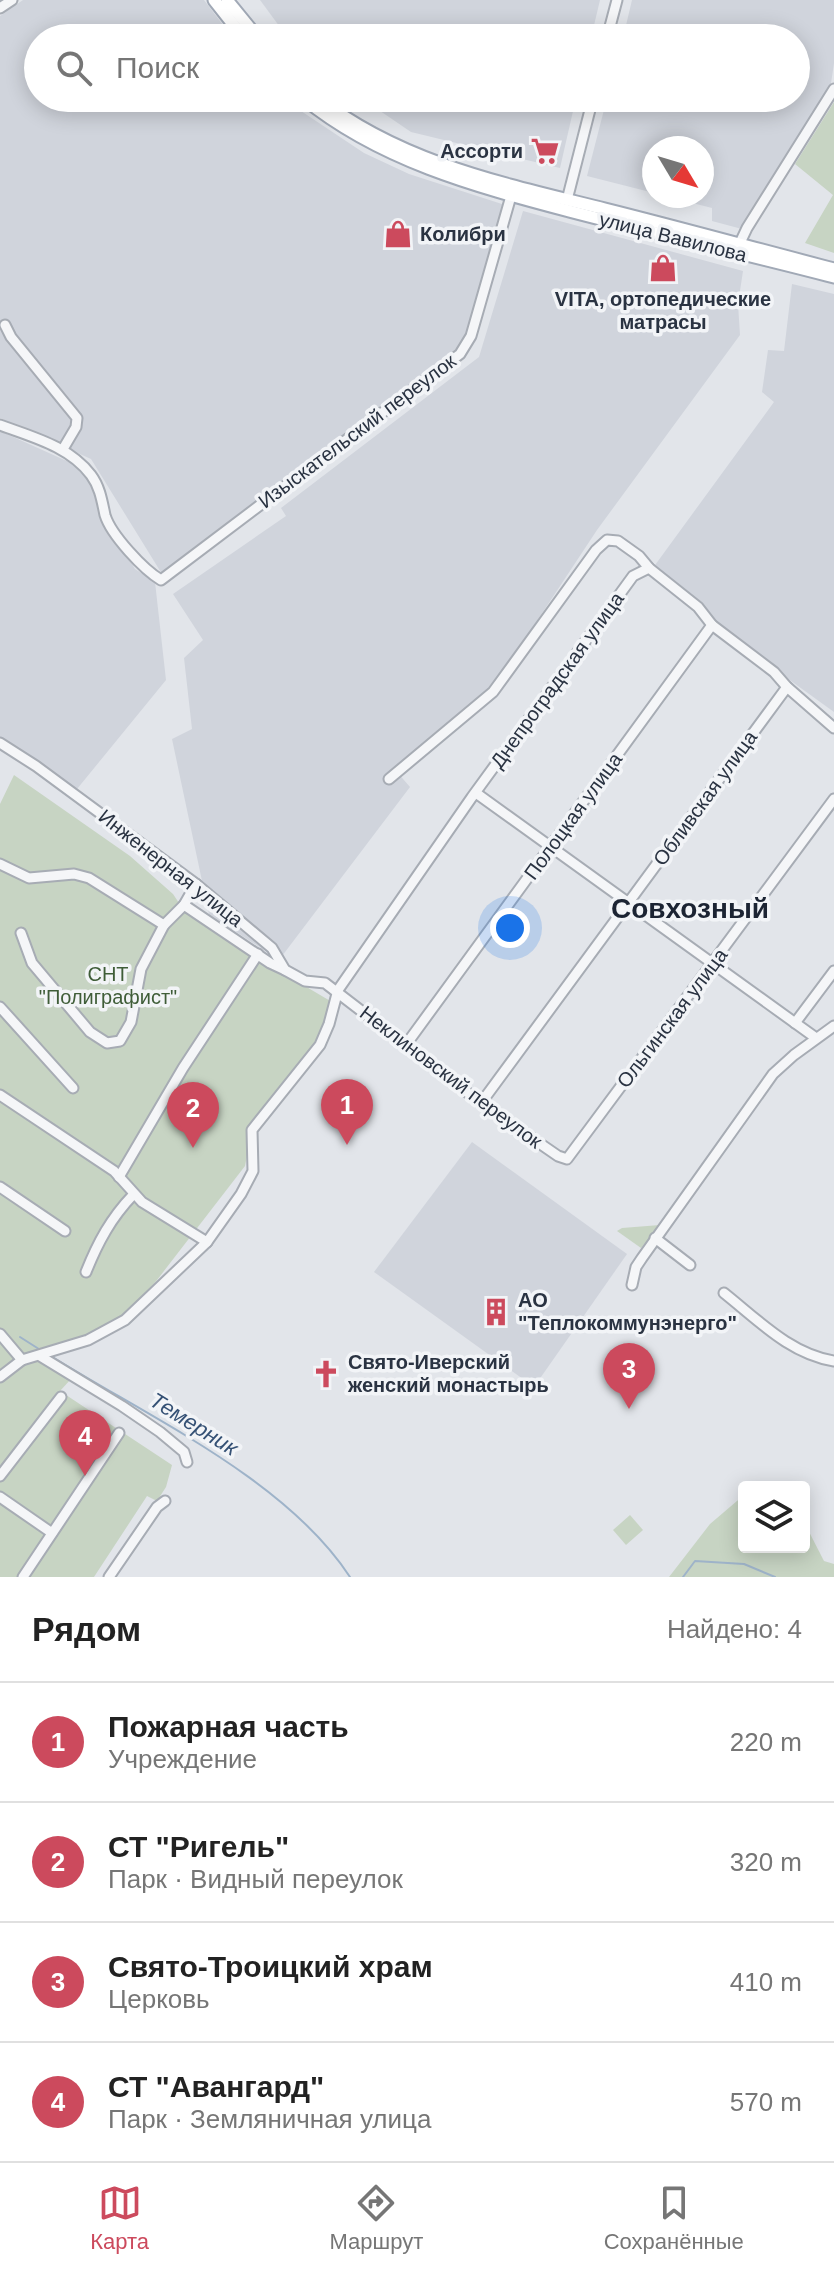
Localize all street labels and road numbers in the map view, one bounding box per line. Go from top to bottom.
street label: улица Вавилова [597,208,750,266]
street label: Изыскательский переулок [254,349,460,512]
street label: Днепроградская улица [486,587,629,772]
street label: Обливская улица [649,726,762,870]
street label: Полоцкая улица [520,748,627,884]
street label: Инженерная улица [95,805,248,932]
street label: Ольгинская улица [612,943,732,1092]
street label: Неклиновский переулок [356,1001,546,1153]

